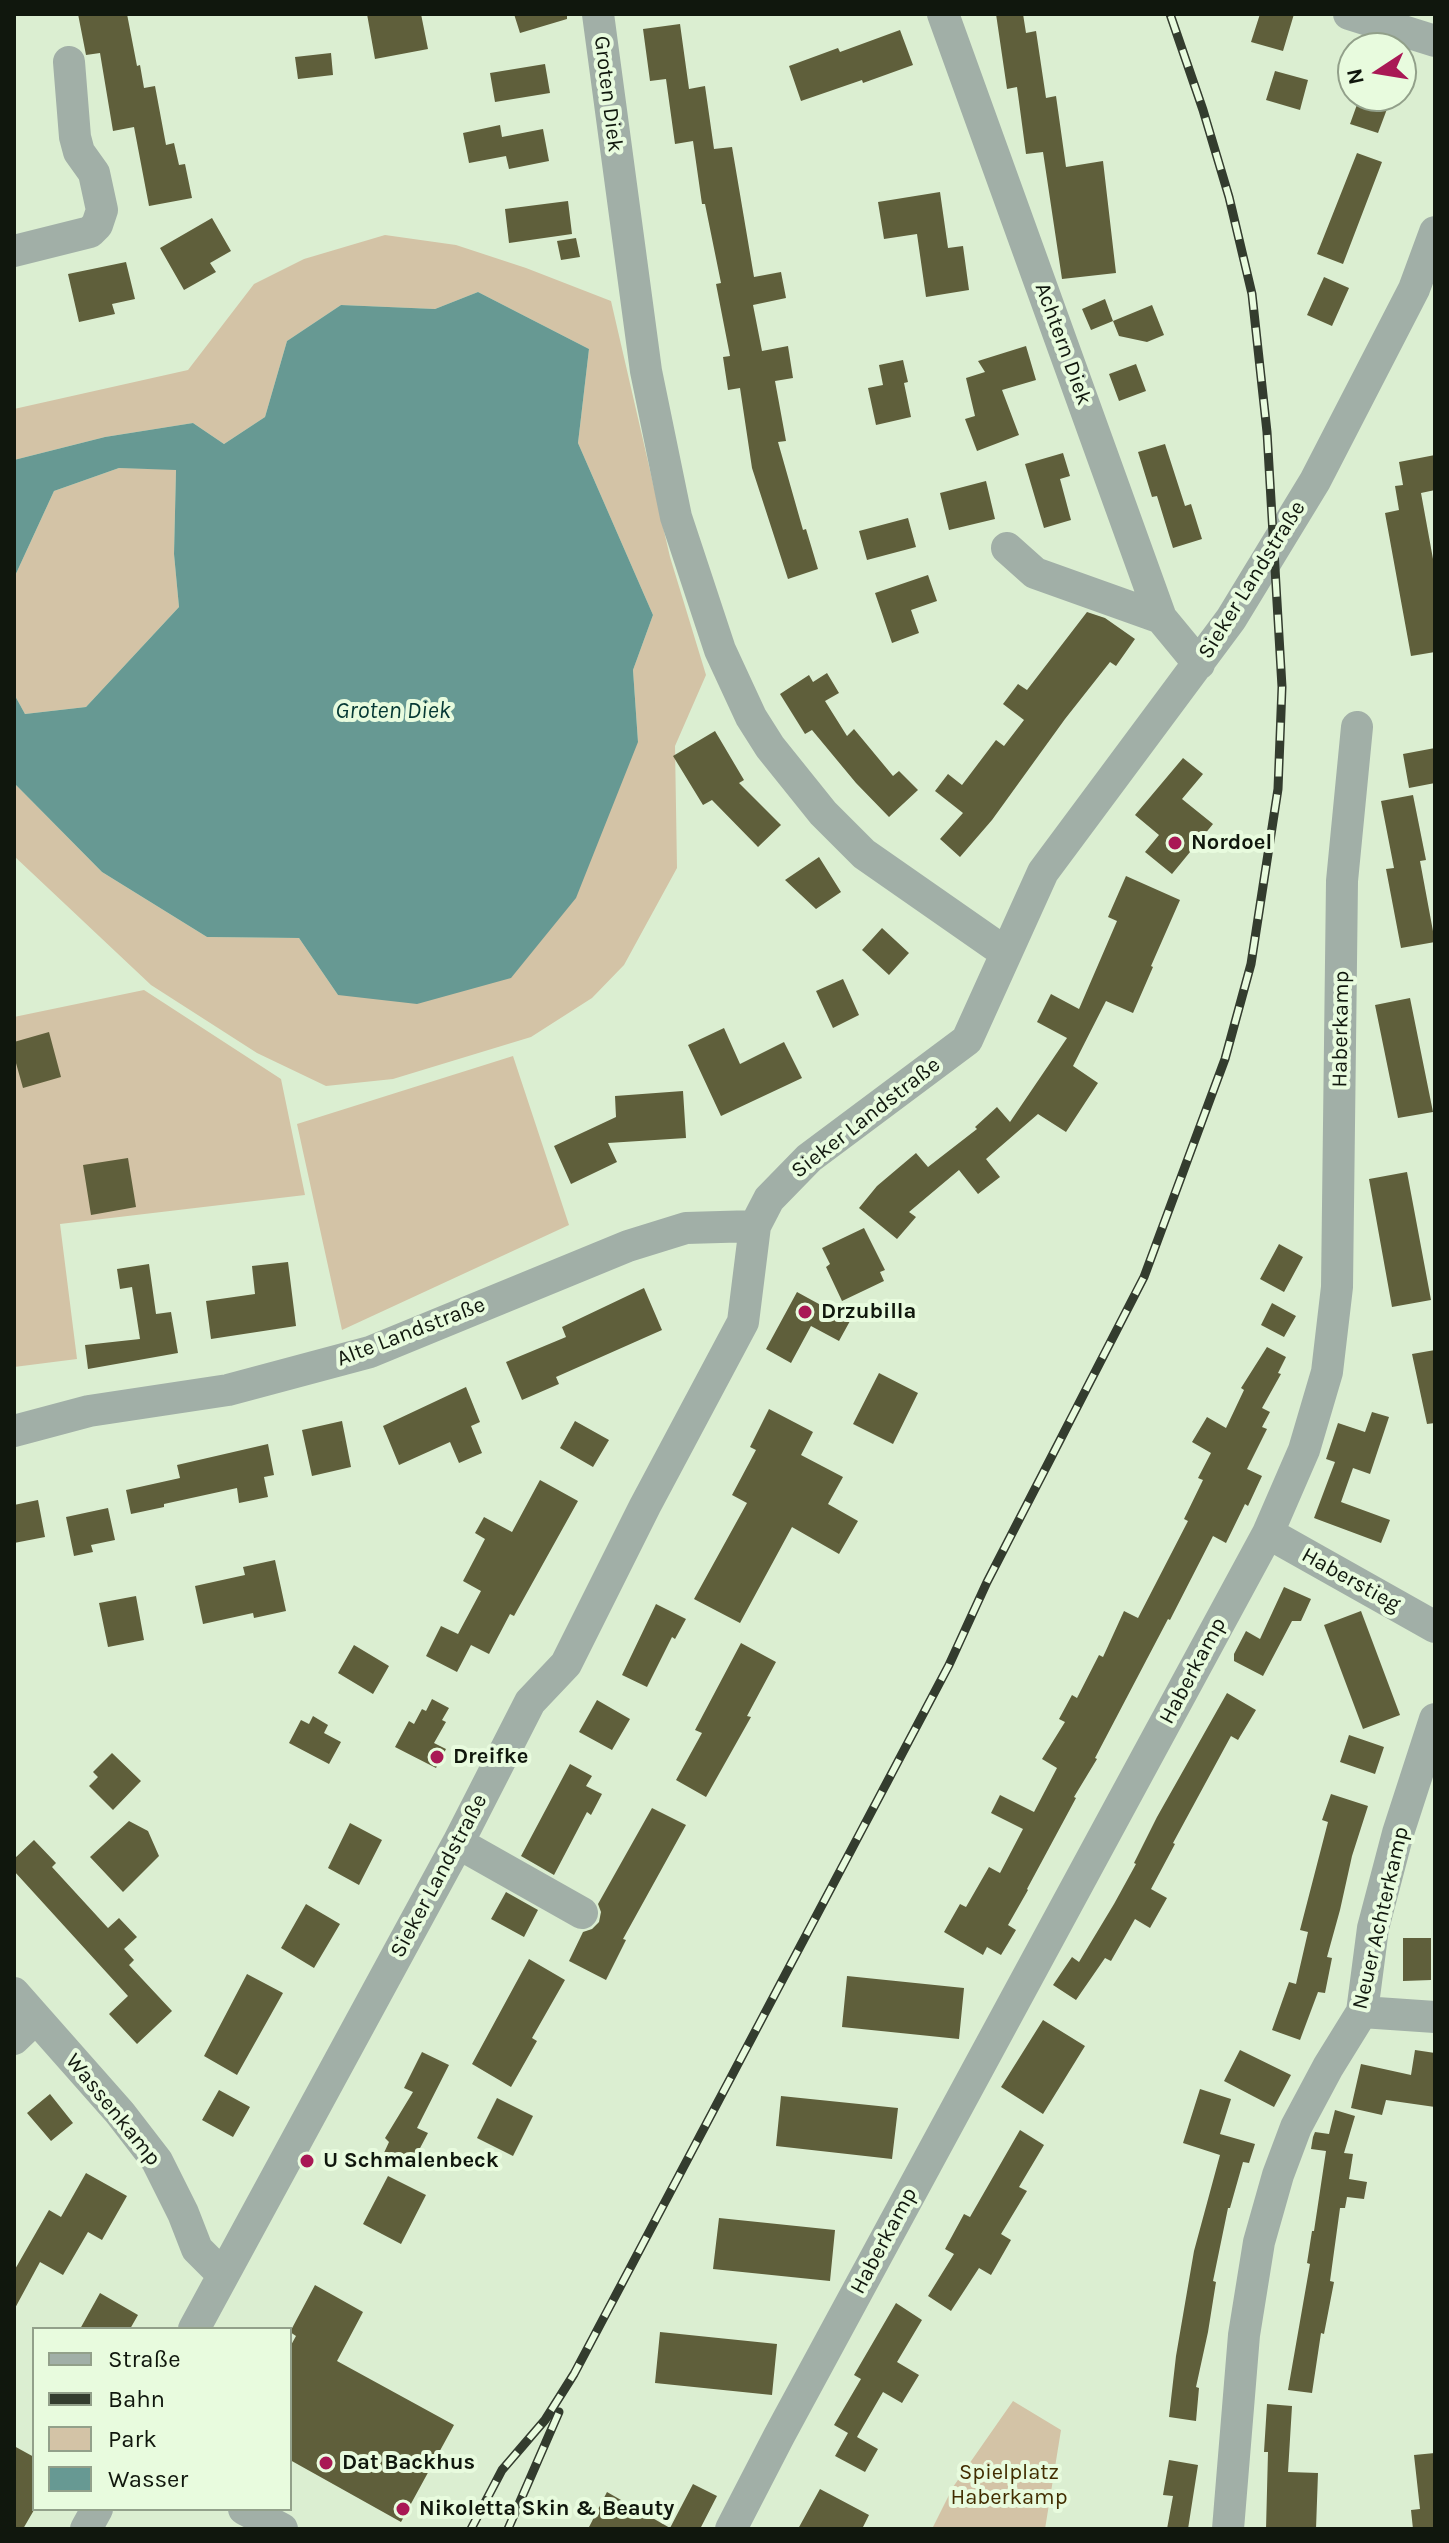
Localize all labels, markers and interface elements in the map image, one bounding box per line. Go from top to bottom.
north arrow [1337,32,1417,112]
street label: Groten Diek [588,34,628,154]
text: N [1341,66,1370,87]
street label: Achtern Diek [1029,279,1097,409]
street label: Sieker Landstraße [1193,496,1311,664]
water label: Groten Diek [335,697,451,725]
place label: Nordoel [1191,830,1272,856]
marker: Nordoel [1166,834,1184,852]
street label: Haberkamp [1327,970,1355,1088]
street label: Sieker Landstraße [786,1052,946,1184]
street label: Alte Landstraße [333,1292,489,1372]
place label: Drzubilla [821,1299,916,1325]
marker: Drzubilla [796,1303,814,1321]
street label: Haberstieg [1297,1542,1405,1618]
street label: Haberkamp [1154,1613,1232,1729]
place label: Dreifke [453,1744,528,1770]
marker: Dreifke [428,1748,446,1766]
street label: Sieker Landstraße [385,1790,493,1962]
street label: Neuer Achterkamp [1347,1824,1415,2012]
street label: Wassenkamp [60,2049,166,2171]
place label: U Schmalenbeck [323,2148,499,2174]
marker: U Schmalenbeck [298,2152,316,2170]
street label: Haberkamp [845,2183,923,2299]
legend [32,2327,292,2511]
text: Straße [108,2345,180,2373]
text: Bahn [108,2385,165,2413]
text: Park [108,2425,157,2453]
place label: Dat Backhus [342,2450,475,2476]
marker: Dat Backhus [317,2454,335,2472]
park label: Spielplatz Haberkamp [950,2460,1068,2512]
text: Wasser [108,2465,188,2493]
place label: Nikoletta Skin & Beauty [419,2496,674,2522]
marker: Nikoletta Skin & Beauty [394,2500,412,2518]

